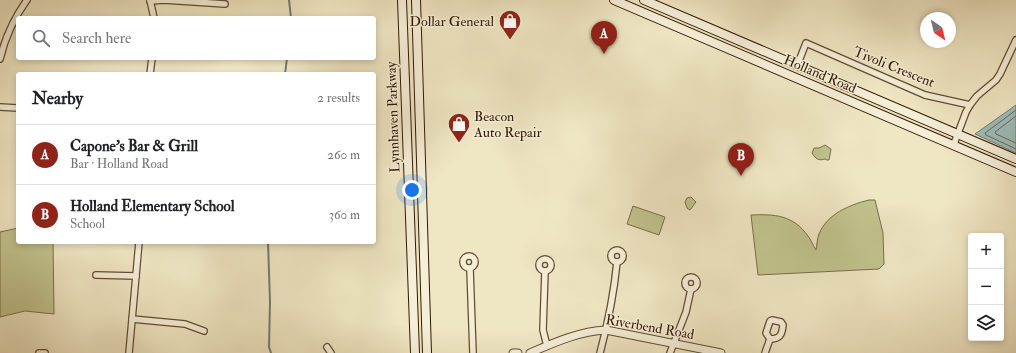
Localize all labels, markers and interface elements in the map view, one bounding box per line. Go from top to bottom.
shop icon: Dollar General [497,8,523,41]
north arrow [920,12,956,48]
place label: Dollar General [410,13,494,30]
search box [16,16,376,60]
pin: A [591,21,617,54]
icon: search [30,27,52,49]
text: Search here [62,29,131,48]
street label: Tivoli Crescent [851,43,937,91]
street label: Holland Road [781,51,859,97]
street label: Lynnhaven Parkway [383,60,404,173]
text: Nearby [32,88,83,109]
text: 2 results [317,90,360,106]
place label: Beacon Auto Repair [473,108,543,142]
shop icon: Beacon Auto Repair [446,111,472,144]
text: Capone’s Bar & Grill [70,137,198,156]
pin: B [728,143,754,176]
text: A [41,147,49,163]
text: 260 m [327,147,360,163]
text: Bar · Holland Road [70,156,168,172]
your location [402,180,422,200]
text: Holland Elementary School [70,197,235,216]
text: B [41,207,49,223]
text: 360 m [329,207,360,223]
text: School [70,216,105,232]
map controls [968,233,1004,341]
button: + [968,233,1004,269]
button: − [968,269,1004,305]
button: layers [968,305,1004,341]
street label: Riverbend Road [604,311,696,343]

